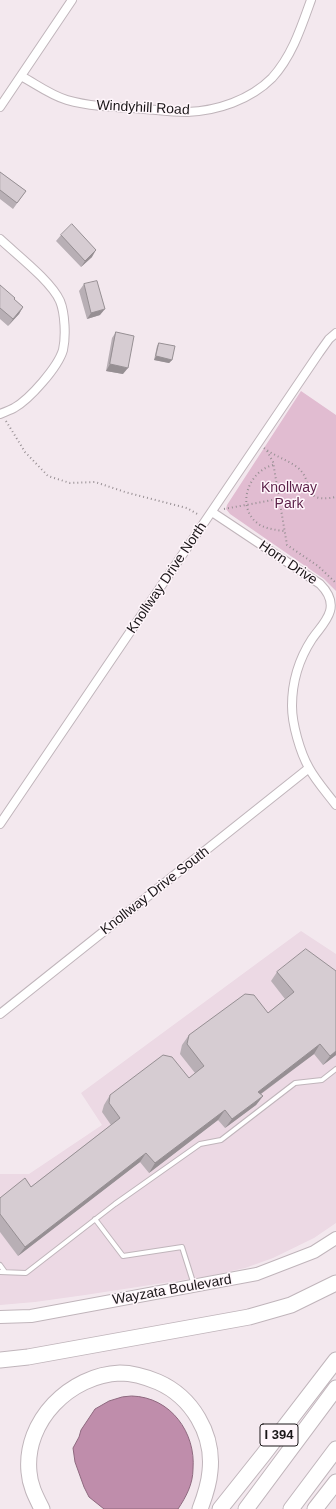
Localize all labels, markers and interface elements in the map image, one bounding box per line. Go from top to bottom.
street label: Windyhill Road [96,97,190,119]
park label: Knollway Park [261,480,317,512]
street label: Knollway Drive North [123,519,211,637]
street label: Horn Drive [256,537,320,589]
street label: Knollway Drive South [97,843,213,939]
street label: Wayzata Boulevard [111,1271,233,1309]
road number: I 394 [260,1424,298,1446]

